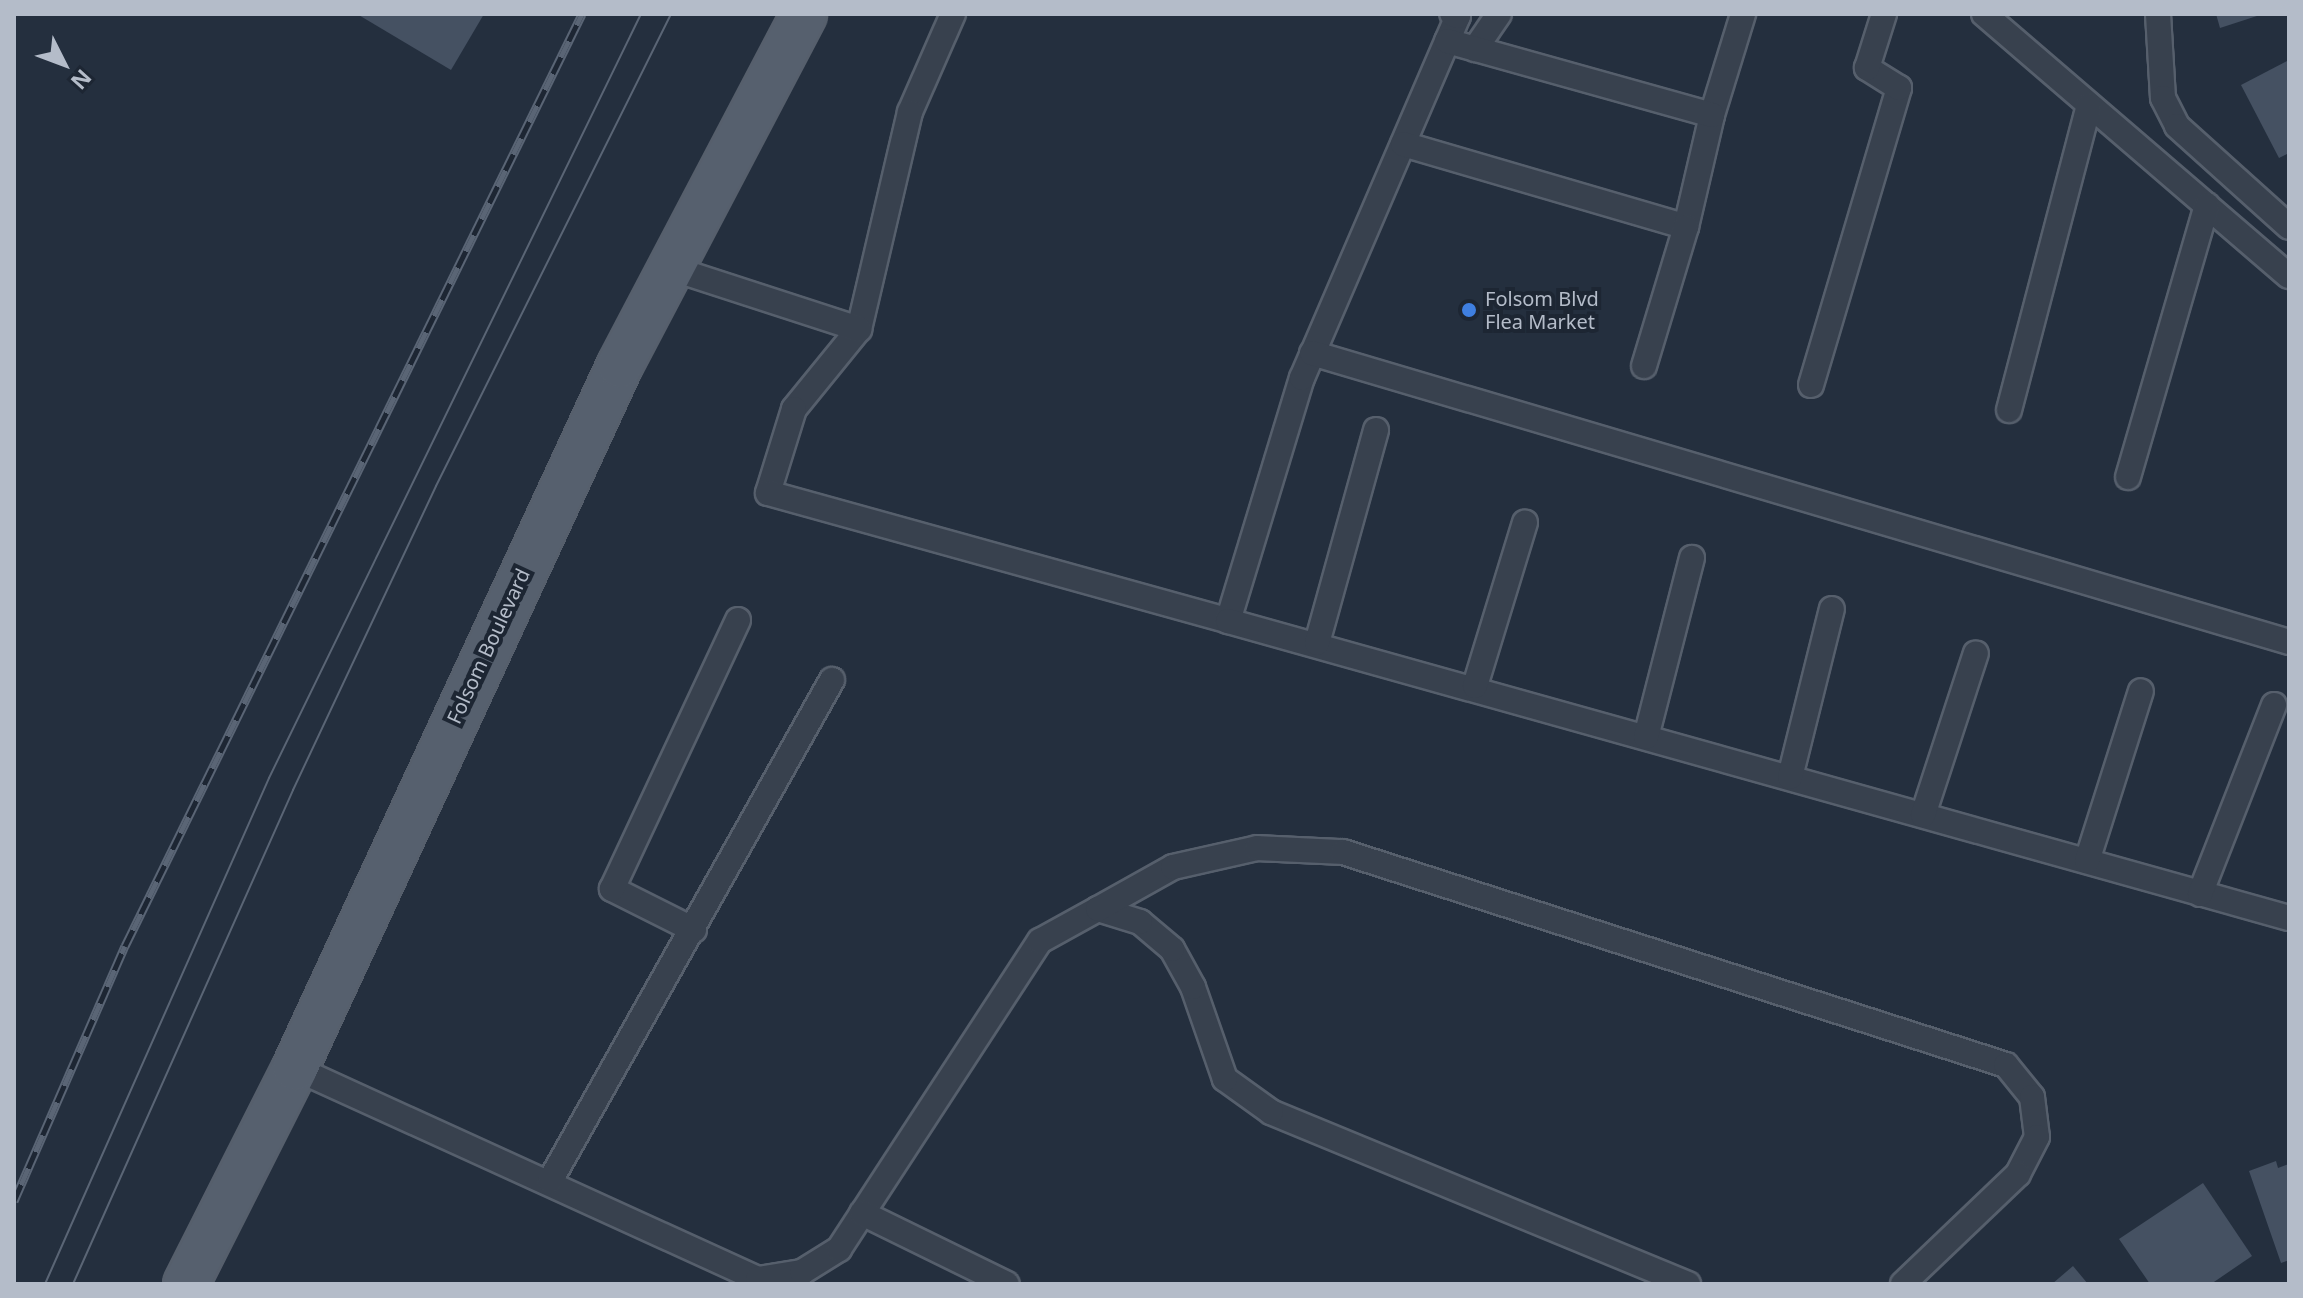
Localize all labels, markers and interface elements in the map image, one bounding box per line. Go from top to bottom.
north arrow [24,24,104,104]
text: N [65,63,99,97]
place label: Folsom Blvd Flea Market [1485,286,1599,333]
marker: Folsom Blvd Flea Market [1460,301,1478,319]
street label: Folsom Boulevard [442,565,534,727]

